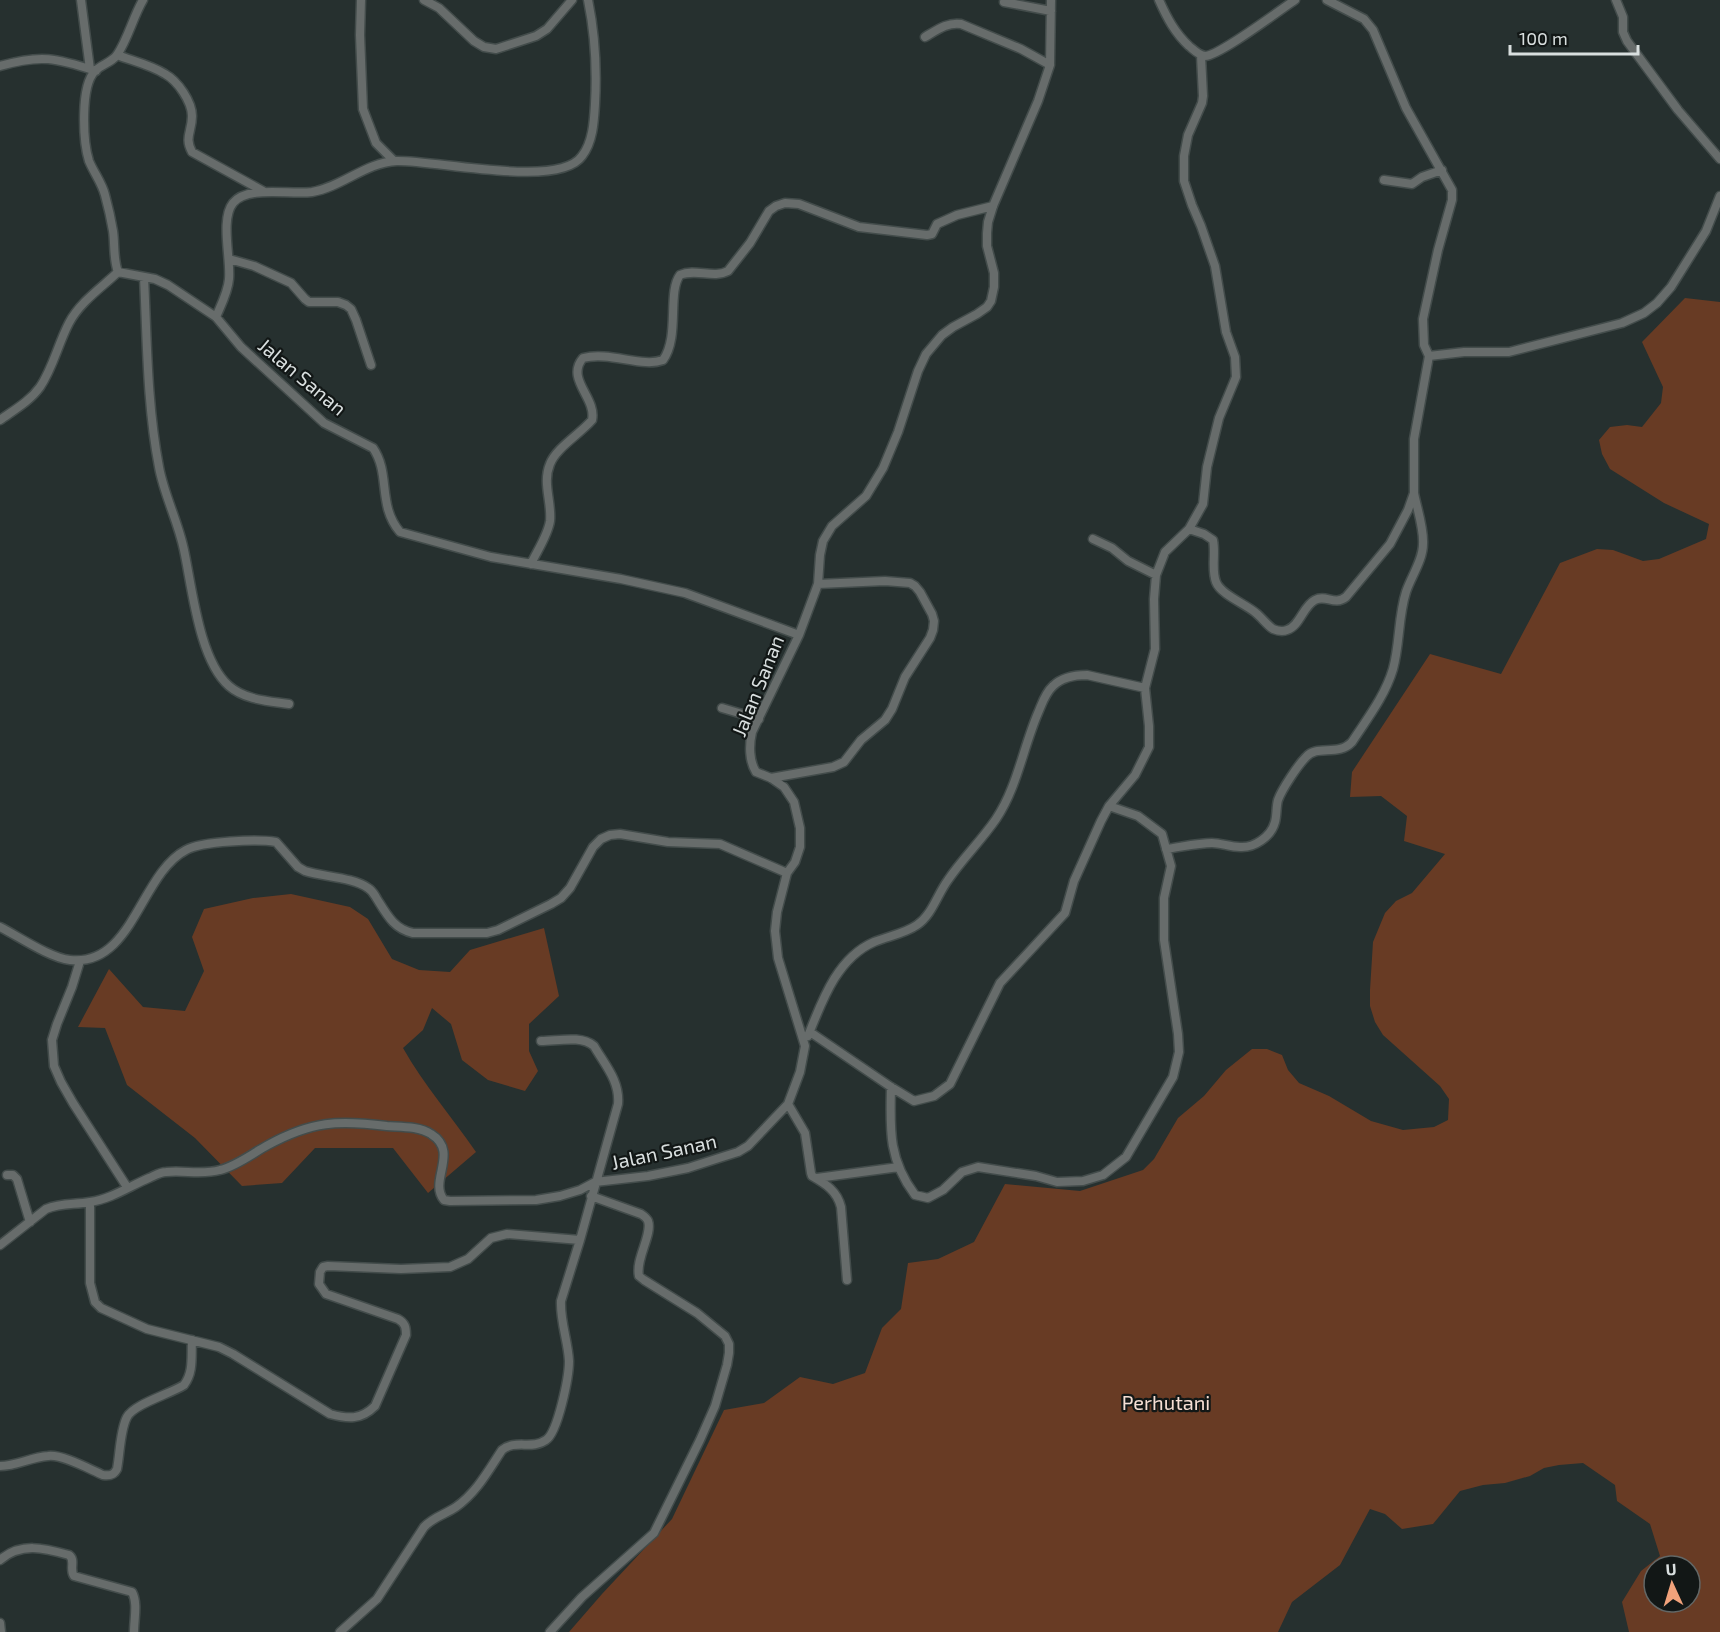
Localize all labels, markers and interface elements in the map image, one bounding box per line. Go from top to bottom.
scale bar [1510,18,1638,56]
text: 100 m [1519,27,1568,49]
street label: Jalan Sanan [254,333,351,420]
street label: Jalan Sanan [726,631,788,740]
street label: Jalan Sanan [609,1128,719,1174]
park label: Perhutani [1122,1390,1210,1414]
north arrow [1642,1554,1702,1614]
text: U [1665,1559,1677,1578]

